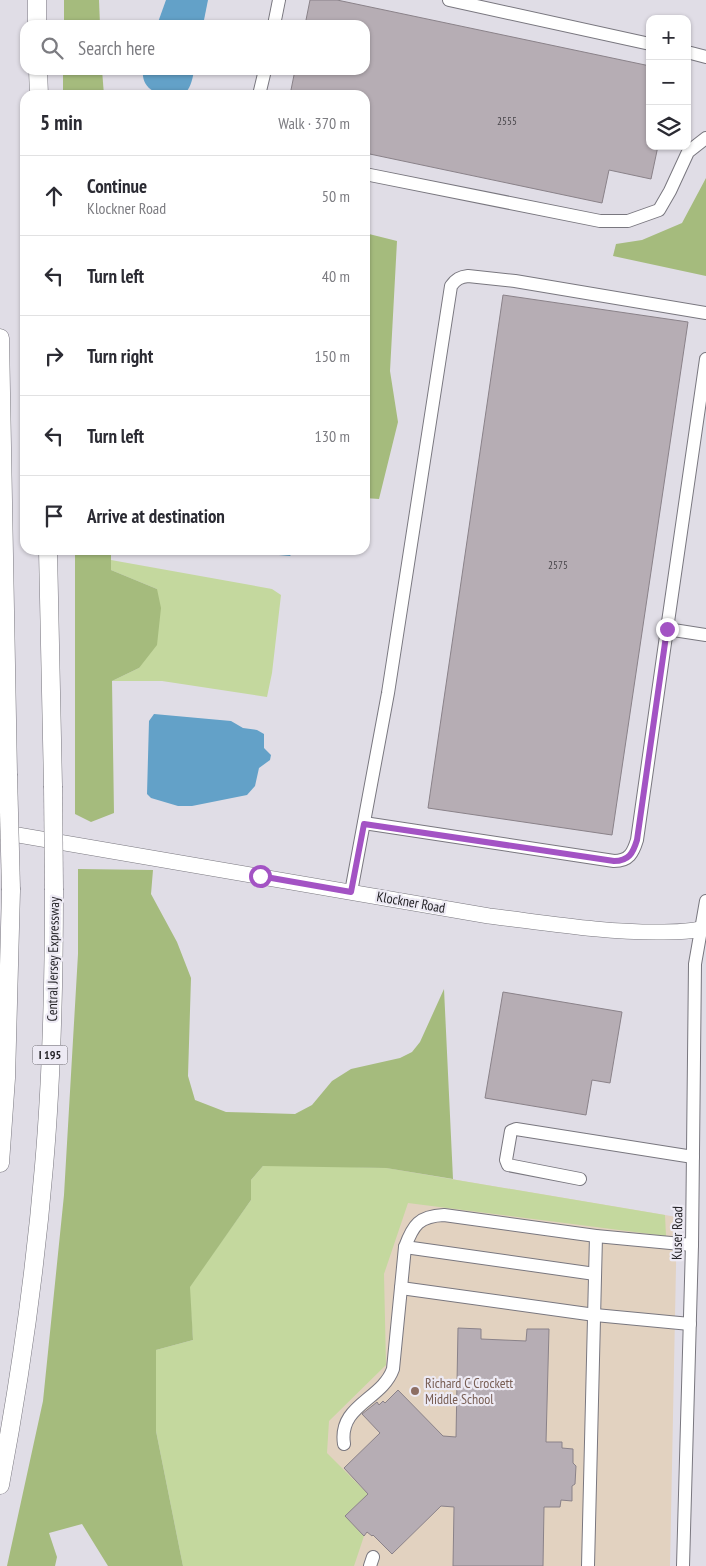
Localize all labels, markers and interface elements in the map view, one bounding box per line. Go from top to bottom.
map controls [646,15,691,150]
button: + [646,15,691,60]
search box [20,20,370,75]
icon: search [38,34,66,62]
text: Search here [78,36,155,60]
button: − [646,60,691,105]
button: layers [646,105,691,150]
text: 5 min [40,109,82,136]
text: Walk · 370 m [278,113,350,133]
house number: 2555 [497,114,517,128]
text: Continue [87,174,147,198]
icon: ahead [40,182,68,210]
text: 50 m [322,186,350,206]
text: Klockner Road [87,198,166,218]
icon: left [40,262,68,290]
text: Turn left [87,264,144,288]
text: 40 m [322,266,350,286]
icon: right [40,342,68,370]
text: Turn right [87,344,153,368]
text: 150 m [315,346,350,366]
icon: left [40,422,68,450]
text: Turn left [87,424,144,448]
text: 130 m [315,426,350,446]
icon: arrive [40,502,68,530]
text: Arrive at destination [87,504,225,528]
house number: 2575 [548,558,568,572]
route end [656,618,679,641]
route start [249,865,272,888]
street label: Klockner Road [375,887,447,917]
street label: Central Jersey Expressway [43,896,63,1021]
road number: I 195 [32,1046,68,1064]
street label: Kuser Road [668,1206,686,1260]
place label: Richard C Crockett Middle School [425,1374,513,1408]
marker: Richard C Crockett Middle School [409,1385,421,1397]

